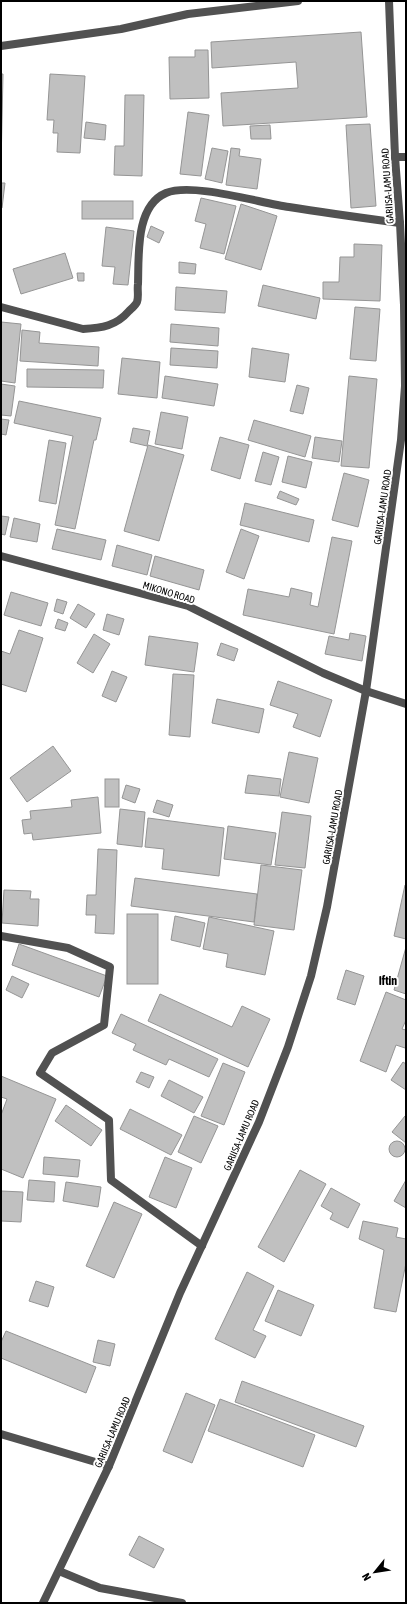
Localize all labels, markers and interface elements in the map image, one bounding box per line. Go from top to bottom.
street label: GARIISA-LAMU ROAD [379,147,396,224]
street label: GARIISA-LAMU ROAD [372,468,393,545]
street label: MIKONO ROAD [141,579,197,606]
street label: GARIISA-LAMU ROAD [320,788,345,865]
district label: Iftin [379,974,397,988]
street label: GARIISA-LAMU ROAD [222,1098,262,1172]
street label: GARIISA-LAMU ROAD [93,1395,133,1469]
north arrow [355,1552,395,1592]
text: N [360,1571,373,1583]

